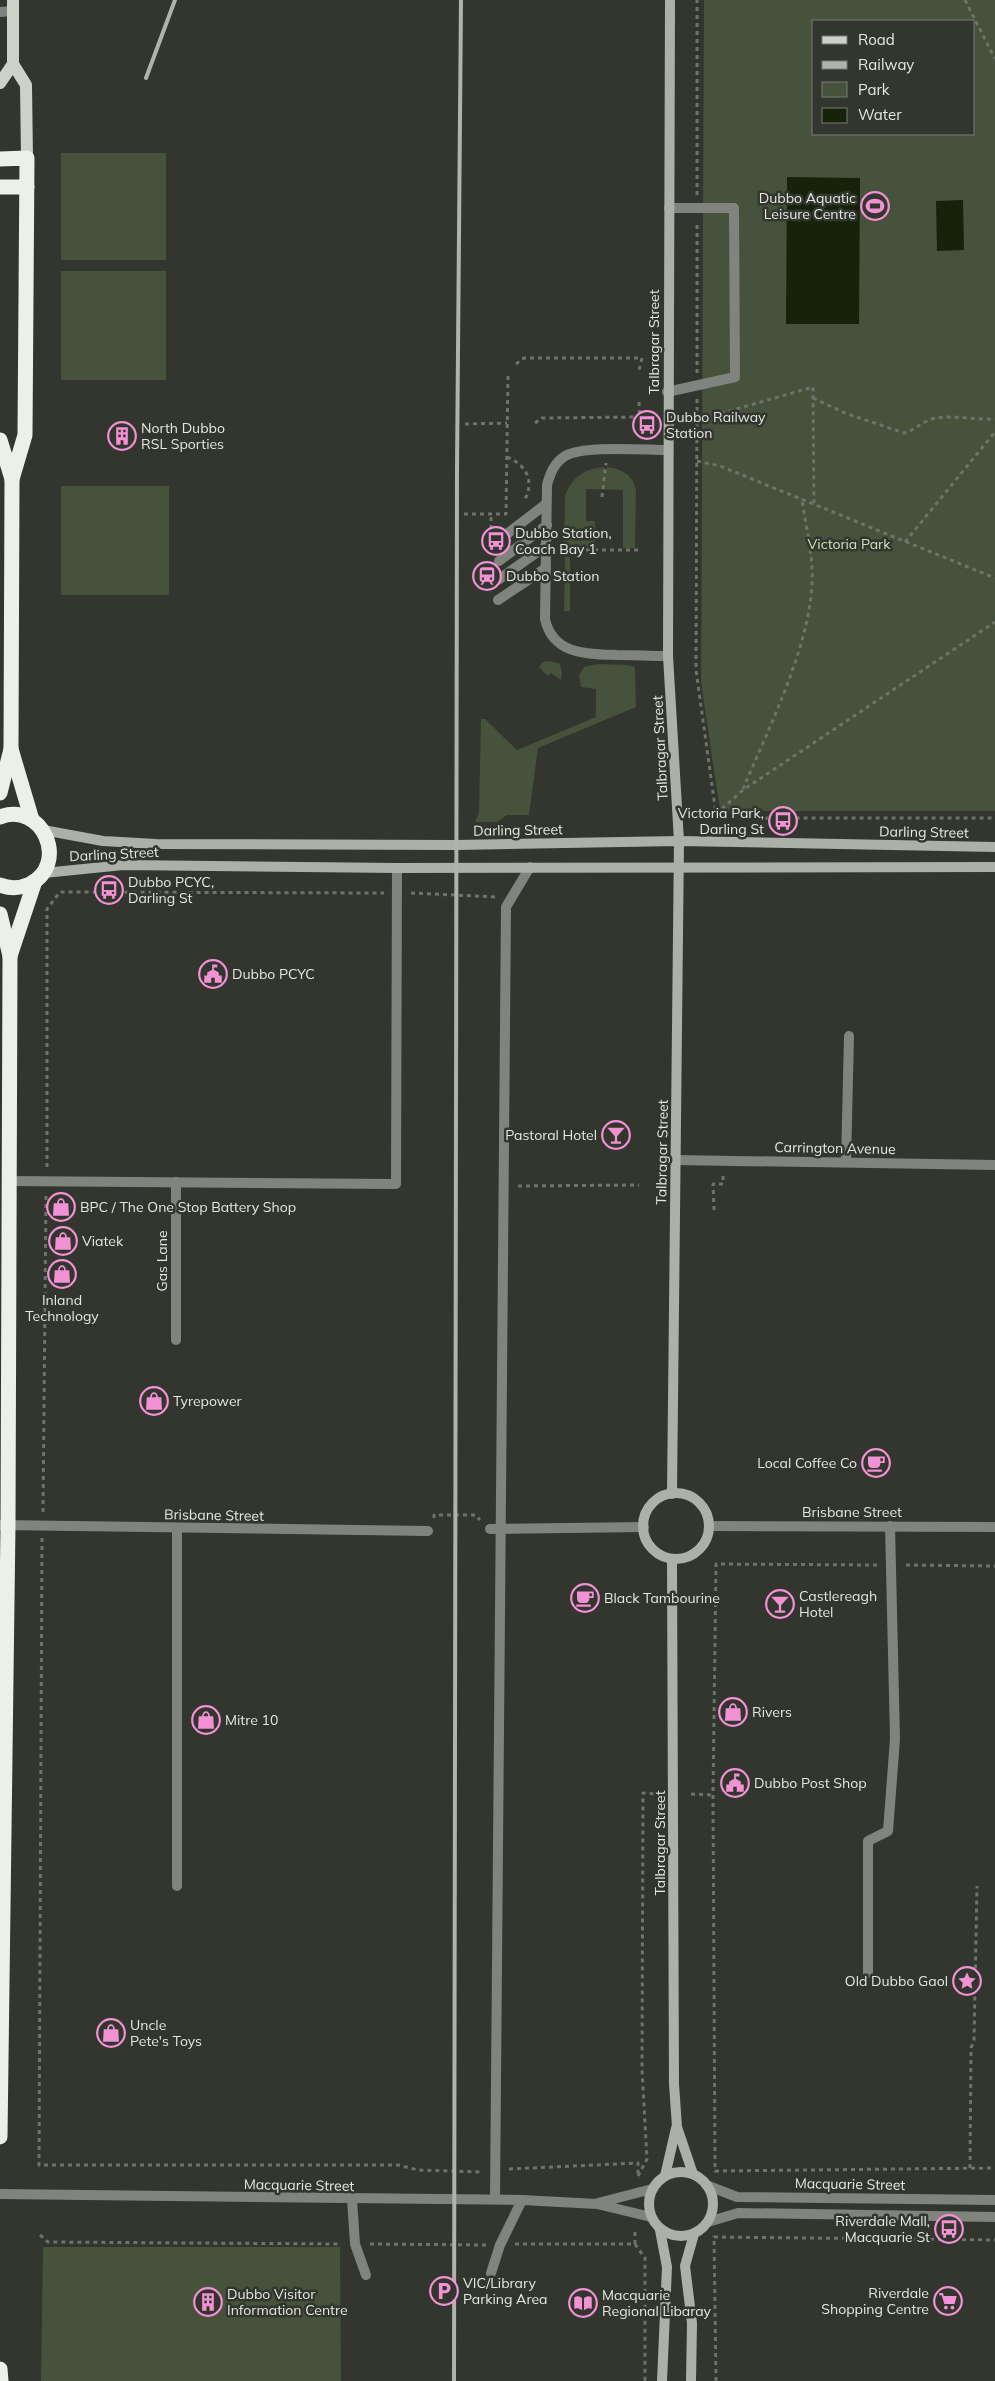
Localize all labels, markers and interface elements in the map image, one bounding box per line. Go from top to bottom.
legend [812,20,975,135]
text: Road [858,30,895,49]
text: Railway [858,55,914,74]
text: Park [858,80,890,99]
text: Water [858,105,902,124]
place label: Dubbo Aquatic Leisure Centre [759,189,856,223]
sports icon: Dubbo Aquatic Leisure Centre [860,191,890,221]
street label: Talbragar Street [645,289,663,395]
place label: Dubbo Railway Station [666,408,766,442]
bus stop icon: Dubbo Railway Station [632,410,662,440]
place label: North Dubbo RSL Sporties [141,419,225,453]
building icon: North Dubbo RSL Sporties [107,421,137,451]
place label: Dubbo Station, Coach Bay 1 [515,524,612,558]
bus stop icon: Dubbo Station, Coach Bay 1 [481,526,511,556]
park label: Victoria Park [808,535,891,553]
station icon: Dubbo Station [472,561,502,591]
place label: Dubbo Station [506,567,599,585]
street label: Talbragar Street [648,695,672,801]
place label: Victoria Park, Darling St [678,804,764,838]
bus stop icon: Victoria Park, Darling St [768,806,798,836]
street label: Darling Street [473,820,563,840]
street label: Darling Street [879,822,969,842]
street label: Darling Street [69,843,159,865]
place label: Dubbo PCYC, Darling St [128,873,214,907]
bus stop icon: Dubbo PCYC, Darling St [94,875,124,905]
public building icon: Dubbo PCYC [198,959,228,989]
place label: Dubbo PCYC [232,965,315,983]
street label: Talbragar Street [652,1099,672,1205]
bar icon: Pastoral Hotel [601,1120,631,1150]
place label: Pastoral Hotel [505,1126,597,1144]
street label: Carrington Avenue [774,1138,896,1158]
shop icon: BPC / The One Stop Battery Shop [46,1192,76,1222]
place label: BPC / The One Stop Battery Shop [80,1198,296,1216]
shop icon: Viatek [48,1226,78,1256]
street label: Gas Lane [153,1230,171,1292]
place label: Viatek [82,1232,124,1250]
shop icon: Inland Technology [47,1259,77,1289]
place label: Inland Technology [25,1291,99,1325]
shop icon: Tyrepower [139,1386,169,1416]
place label: Tyrepower [173,1392,243,1410]
cafe icon: Local Coffee Co [861,1448,891,1478]
place label: Local Coffee Co [757,1454,857,1472]
street label: Brisbane Street [802,1503,902,1521]
street label: Brisbane Street [164,1505,264,1525]
cafe icon: Black Tambourine [570,1583,600,1613]
place label: Castlereagh Hotel [799,1587,877,1621]
place label: Black Tambourine [604,1589,720,1607]
bar icon: Castlereagh Hotel [765,1589,795,1619]
shop icon: Rivers [718,1697,748,1727]
place label: Rivers [752,1703,792,1721]
shop icon: Mitre 10 [191,1705,221,1735]
place label: Mitre 10 [225,1711,278,1729]
public building icon: Dubbo Post Shop [720,1768,750,1798]
place label: Dubbo Post Shop [754,1774,867,1792]
street label: Talbragar Street [651,1790,669,1896]
place icon: Old Dubbo Gaol [952,1966,982,1996]
place label: Old Dubbo Gaol [845,1972,948,1990]
place label: Uncle Pete's Toys [130,2016,202,2050]
shop icon: Uncle Pete's Toys [96,2018,126,2048]
street label: Macquarie Street [795,2174,905,2194]
street label: Macquarie Street [244,2175,354,2195]
place label: Riverdale Mall, Macquarie St [835,2212,930,2246]
bus stop icon: Riverdale Mall, Macquarie St [934,2214,964,2244]
place label: VIC/Library Parking Area [463,2274,547,2308]
parking icon: VIC/Library Parking Area [429,2276,459,2306]
place label: Riverdale Shopping Centre [821,2284,929,2318]
place label: Dubbo Visitor Information Centre [227,2285,348,2319]
place label: Macquarie Regional Libaray [602,2286,712,2320]
supermarket icon: Riverdale Shopping Centre [933,2286,963,2316]
building icon: Dubbo Visitor Information Centre [193,2287,223,2317]
library icon: Macquarie Regional Libaray [568,2288,598,2318]

